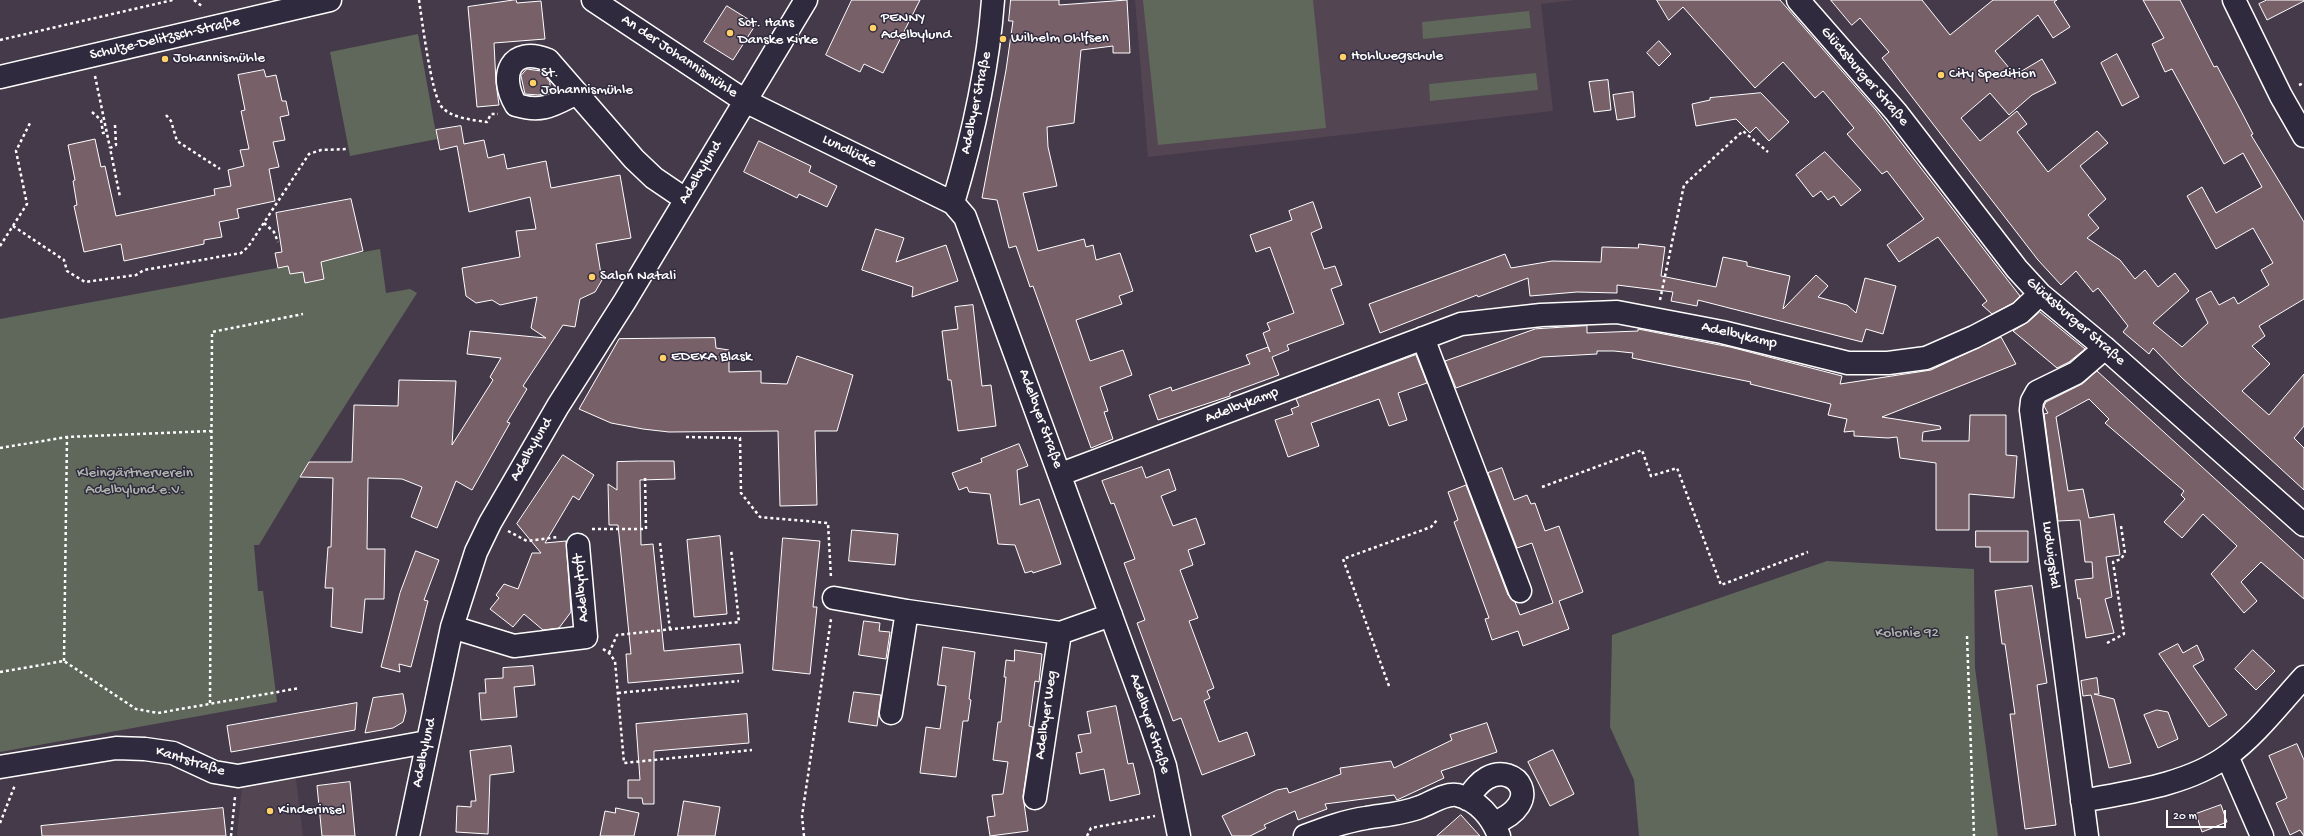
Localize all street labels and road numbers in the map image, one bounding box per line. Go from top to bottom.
street label: An der Johannismühle [617,11,741,103]
street label: Schulze-Delitzsch-Straße [88,13,242,65]
street label: Glücksburger Straße [1816,24,1912,130]
street label: Adelbyer Straße [957,50,997,156]
street label: Lundlücke [819,131,879,173]
street label: Adelbylund [675,138,727,208]
street label: Glücksburger Straße [2022,274,2128,370]
street label: Adelbykamp [1699,319,1779,353]
street label: Adelbyer Straße [1014,367,1066,471]
street label: Adelbykamp [1203,384,1281,428]
street label: Adelbylund [507,415,557,485]
street label: Ludwigstal [2037,520,2063,590]
street label: Adelbytoft [570,553,594,623]
street label: Adelbyer Weg [1032,669,1062,761]
street label: Adelbyer Straße [1124,672,1174,776]
street label: Adelbylund [409,717,441,789]
street label: Kantstraße [153,743,227,781]

